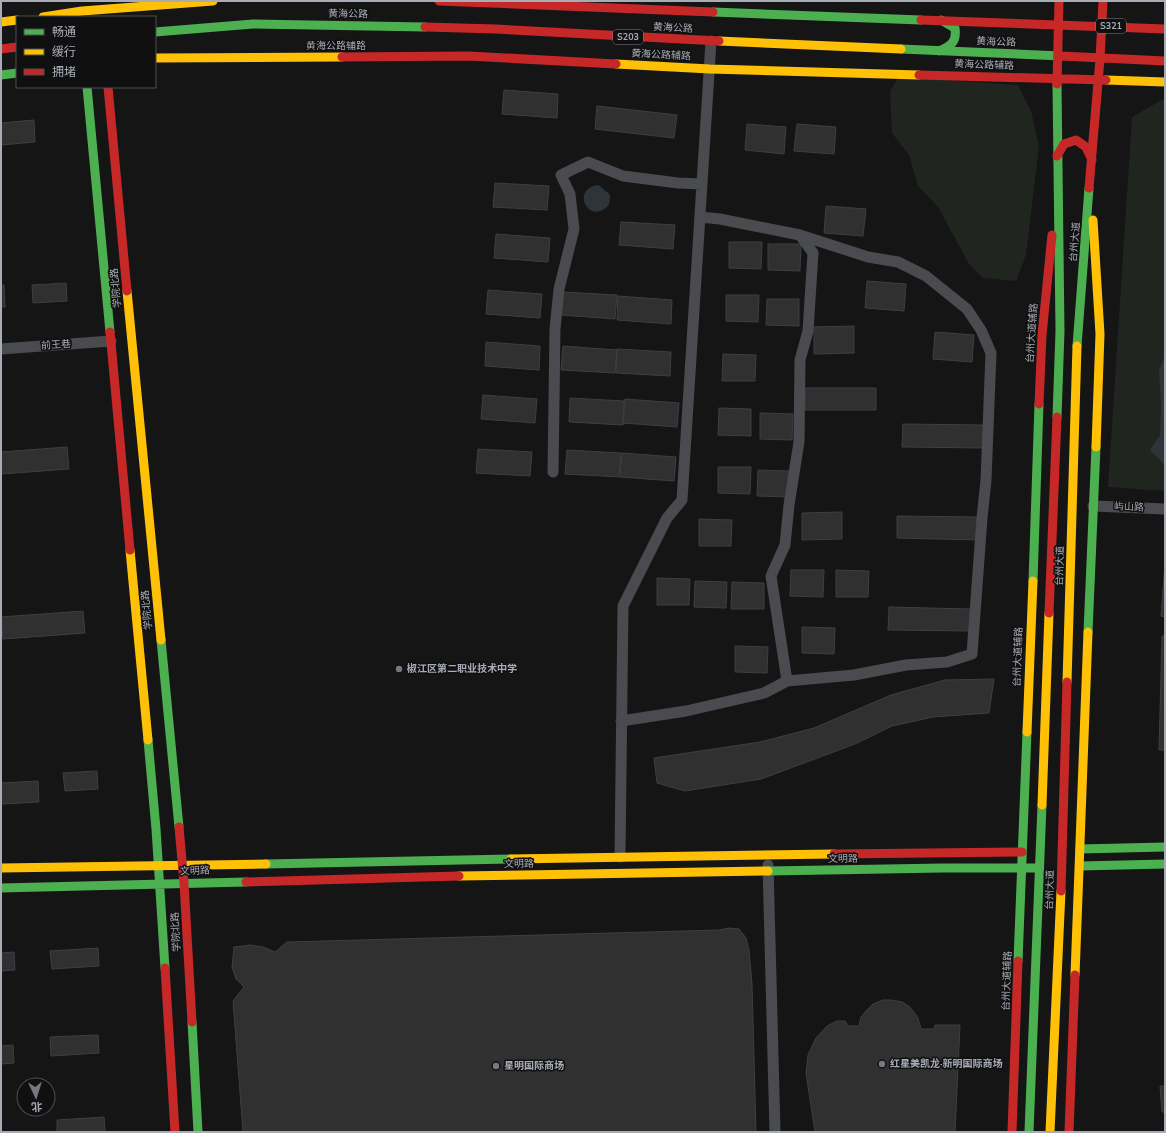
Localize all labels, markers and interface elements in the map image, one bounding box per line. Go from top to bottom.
street label: 黄海公路 [328,7,368,21]
legend [16,16,156,88]
road number: S321 [1096,19,1126,33]
street label: 黄海公路 [653,20,693,36]
text: 畅通 [52,24,76,40]
road number: S203 [613,30,643,44]
street label: 黄海公路 [976,34,1016,50]
street label: 黄海公路辅路 [306,39,366,53]
text: 缓行 [52,44,76,60]
street label: 黄海公路辅路 [631,46,691,64]
street label: 黄海公路辅路 [954,57,1014,73]
text: 拥堵 [52,64,76,80]
street label: 台州大道 [1066,221,1084,263]
street label: 学院北路 [107,267,125,309]
street label: 台州大道辅路 [1023,303,1041,363]
street label: 前王巷 [41,337,71,353]
street label: 屿山路 [1114,499,1144,515]
street label: 台州大道 [1052,546,1068,586]
street label: 学院北路 [138,589,156,631]
street label: 台州大道辅路 [1010,627,1026,687]
place label: 椒江区第二职业技术中学 [406,662,517,676]
marker: 椒江区第二职业技术中学 [394,664,404,674]
street label: 文明路 [828,852,858,866]
street label: 文明路 [504,857,534,871]
street label: 文明路 [180,863,210,879]
street label: 台州大道 [1042,870,1058,910]
street label: 学院北路 [168,912,184,952]
street label: 台州大道辅路 [999,951,1015,1011]
place label: 红星美凯龙·新明国际商场 [890,1057,1002,1071]
place label: 星明国际商场 [504,1059,564,1073]
marker: 红星美凯龙·新明国际商场 [877,1059,887,1069]
marker: 星明国际商场 [491,1061,501,1071]
north arrow [16,1077,56,1117]
text: 北 [31,1099,43,1114]

